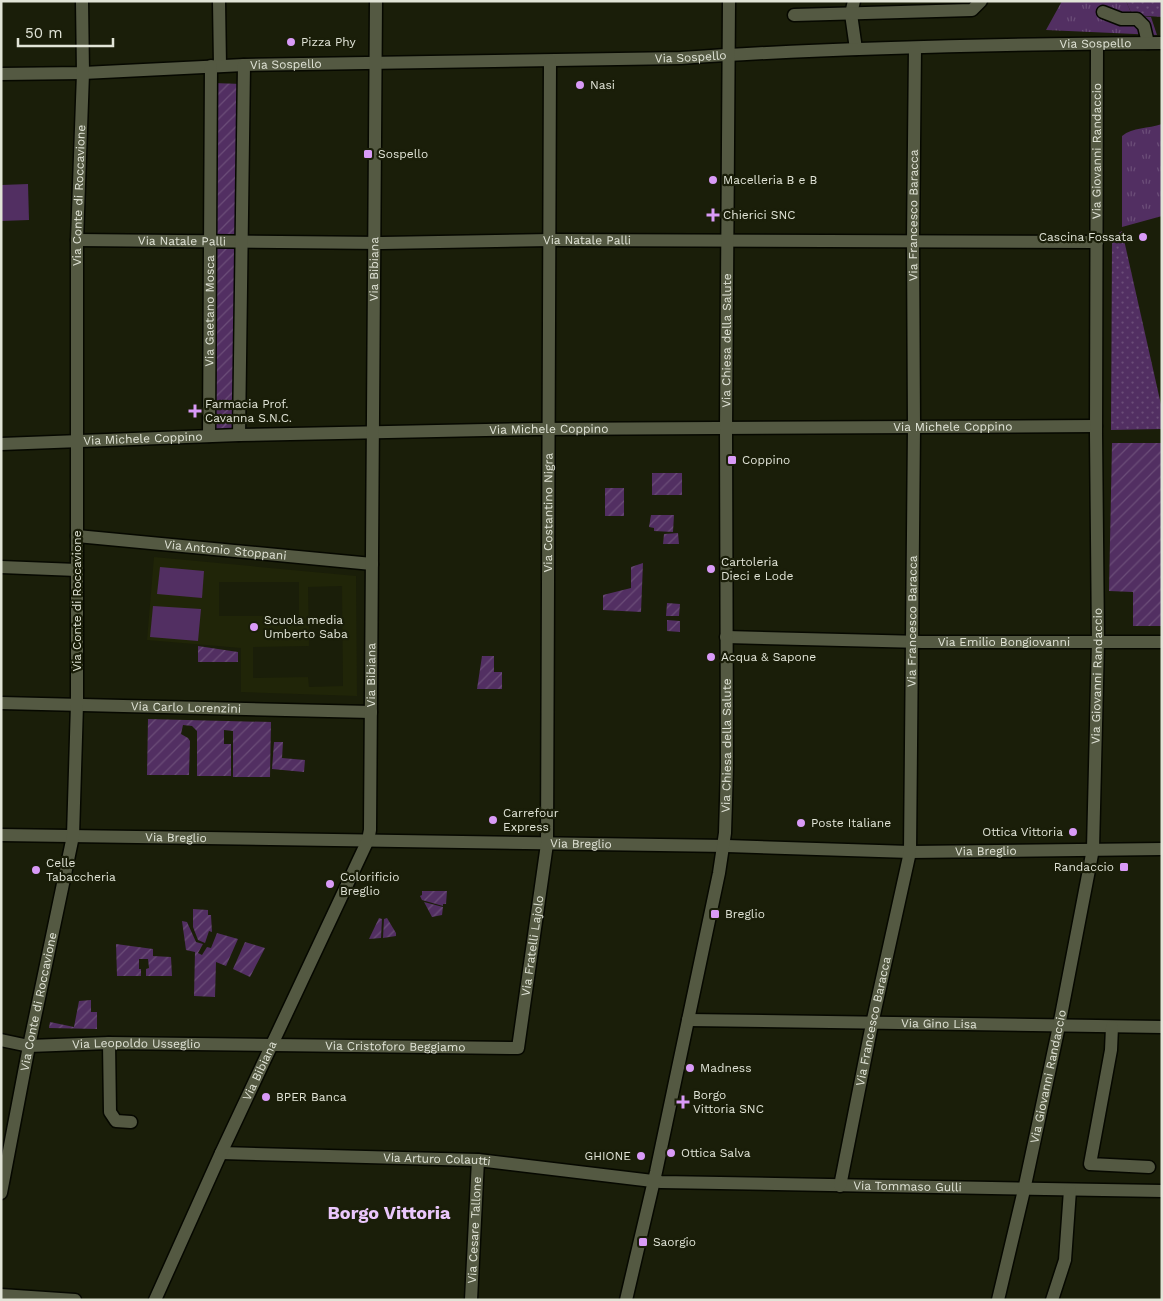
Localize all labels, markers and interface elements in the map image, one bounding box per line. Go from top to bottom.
scale bar [18,15,112,47]
text: 50 m [25,24,62,42]
place label: Pizza Phy [301,35,357,49]
marker: Pizza Phy [285,36,297,48]
street label: Via Sospello [1059,36,1131,51]
street label: Via Sospello [655,48,727,65]
street label: Via Sospello [250,57,322,72]
place label: Nasi [590,78,615,92]
marker: Nasi [574,79,586,91]
street label: Via Giovanni Randaccio [1090,83,1104,219]
street label: Via Conte di Roccavione [70,124,88,266]
place label: Sospello [378,147,428,161]
marker: Sospello [362,148,374,160]
street label: Via Francesco Baracca [906,149,921,281]
place label: Macelleria B e B [723,173,818,187]
marker: Macelleria B e B [707,174,719,186]
place label: Chierici SNC [723,208,796,222]
marker: Chierici SNC [707,209,719,221]
place label: Cascina Fossata [1039,230,1133,244]
marker: Cascina Fossata [1137,231,1149,243]
street label: Via Natale Palli [543,233,631,247]
street label: Via Natale Palli [138,234,226,248]
street label: Via Bibiana [367,237,381,301]
street label: Via Gaetano Mosca [202,255,217,367]
street label: Via Chiesa della Salute [719,273,734,408]
place label: Farmacia Prof. Cavanna S.N.C. [205,397,292,425]
marker: Farmacia Prof. Cavanna S.N.C. [189,405,201,417]
street label: Via Michele Coppino [893,419,1012,434]
street label: Via Michele Coppino [489,422,608,437]
street label: Via Michele Coppino [83,429,203,448]
street label: Via Costantino Nigra [541,453,555,573]
place label: Coppino [742,453,790,467]
marker: Coppino [726,454,738,466]
street label: Via Conte di Roccavione [70,530,84,672]
street label: Via Antonio Stoppani [163,537,287,563]
place label: Cartoleria Dieci e Lode [721,555,793,583]
street label: Via Francesco Baracca [905,555,920,687]
marker: Cartoleria Dieci e Lode [705,563,717,575]
street label: Via Giovanni Randaccio [1089,608,1105,744]
place label: Scuola media Umberto Saba [264,613,348,641]
marker: Scuola media Umberto Saba [248,621,260,633]
street label: Via Emilio Bongiovanni [938,635,1070,649]
street label: Via Bibiana [364,643,378,707]
place label: Acqua & Sapone [721,650,816,664]
marker: Acqua & Sapone [705,651,717,663]
street label: Via Chiesa della Salute [719,678,734,813]
street label: Via Carlo Lorenzini [131,699,241,716]
place label: Carrefour Express [503,806,559,834]
marker: Carrefour Express [487,814,499,826]
place label: Poste Italiane [811,816,891,830]
marker: Poste Italiane [795,817,807,829]
place label: Ottica Vittoria [982,825,1063,839]
marker: Ottica Vittoria [1067,826,1079,838]
street label: Via Breglio [145,830,207,845]
street label: Via Breglio [550,836,612,851]
street label: Via Breglio [955,844,1017,858]
place label: Celle Tabaccheria [46,856,116,884]
place label: Randaccio [1054,860,1114,874]
marker: Randaccio [1118,861,1130,873]
marker: Celle Tabaccheria [30,864,42,876]
place label: Colorificio Breglio [340,870,399,898]
marker: Colorificio Breglio [324,878,336,890]
street label: Via Fratelli Lajolo [518,894,547,997]
place label: Breglio [725,907,765,921]
marker: Breglio [709,908,721,920]
street label: Via Conte di Roccavione [17,931,60,1072]
street label: Via Francesco Baracca [853,955,894,1087]
street label: Via Giovanni Randaccio [1027,1009,1069,1145]
street label: Via Gino Lisa [901,1016,977,1031]
street label: Via Leopoldo Usseglio [72,1036,201,1051]
street label: Via Bibiana [240,1038,280,1103]
street label: Via Cristoforo Beggiamo [325,1039,466,1054]
place label: Madness [700,1061,752,1075]
marker: Madness [684,1062,696,1074]
place label: Borgo Vittoria SNC [693,1088,764,1116]
place label: BPER Banca [276,1090,347,1104]
marker: BPER Banca [260,1091,272,1103]
marker: Borgo Vittoria SNC [677,1096,689,1108]
place label: Ottica Salva [681,1146,751,1160]
marker: Ottica Salva [665,1147,677,1159]
place label: GHIONE [585,1149,631,1163]
street label: Via Arturo Colautti [383,1150,492,1168]
marker: GHIONE [635,1150,647,1162]
street label: Via Cesare Tallone [465,1176,484,1284]
street label: Via Tommaso Gulli [853,1178,962,1194]
district label: Borgo Vittoria [328,1202,451,1223]
place label: Saorgio [653,1235,696,1249]
marker: Saorgio [637,1236,649,1248]

